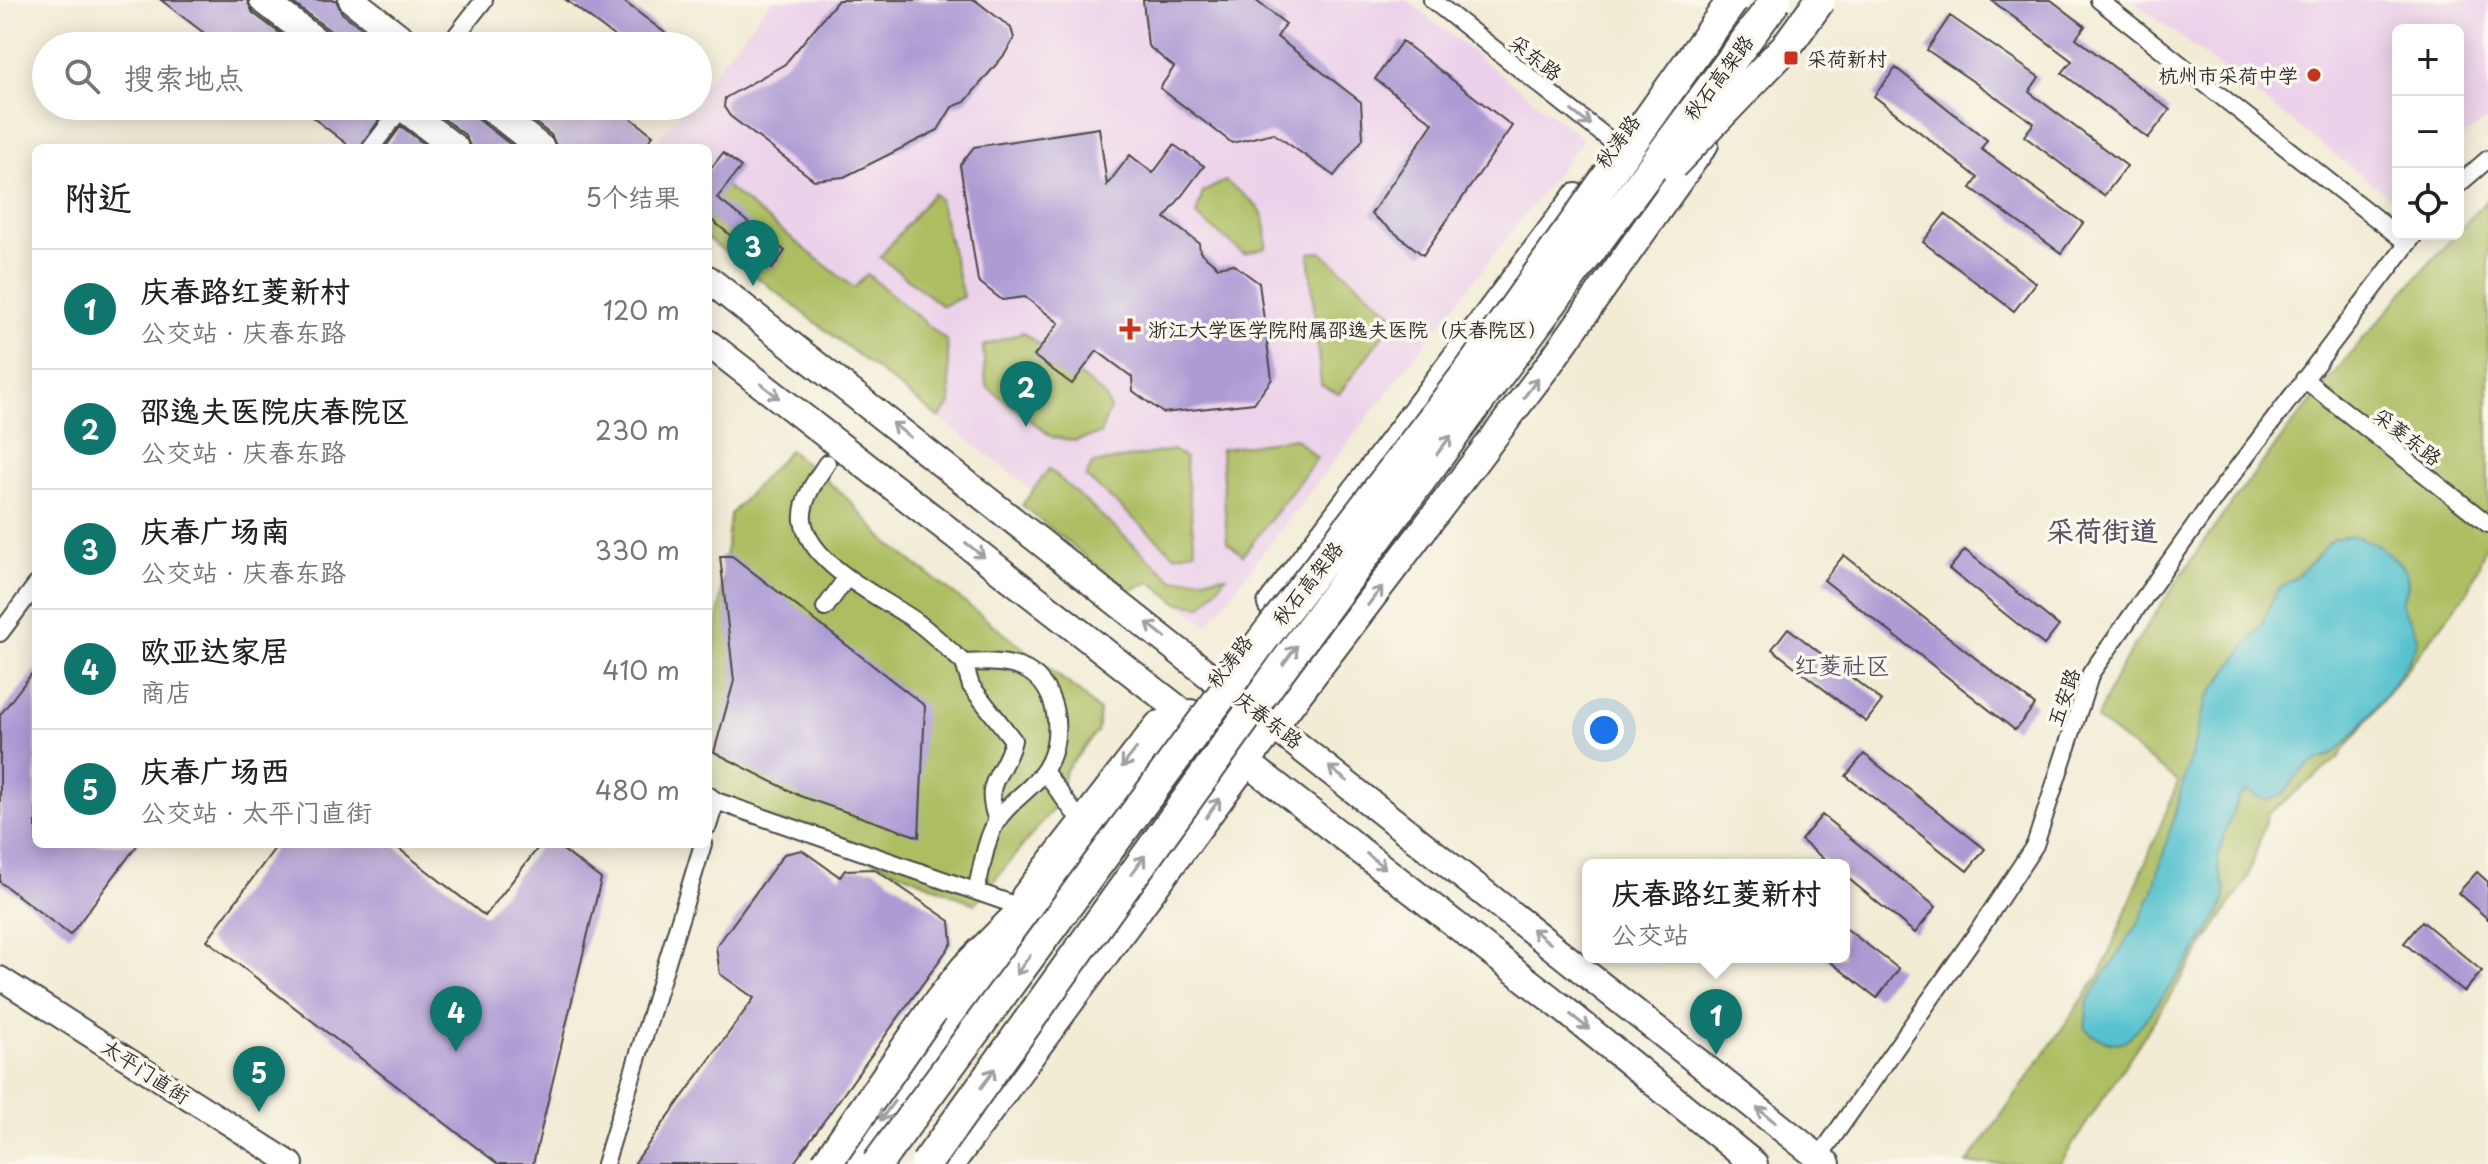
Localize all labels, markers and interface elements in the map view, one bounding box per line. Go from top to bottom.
map controls [2392,24,2464,240]
button: + [2392,24,2464,96]
street label: 采东路 [1503,27,1570,88]
street label: 秋石高架路 [1676,27,1761,126]
search box [32,32,712,120]
place label: 采荷新村 [1807,43,1887,73]
marker: 采荷新村 [1782,49,1800,67]
icon: search [60,54,104,98]
text: 搜索地点 [124,54,244,99]
place label: 杭州市采荷中学 [2158,60,2298,90]
marker: 杭州市采荷中学 [2305,66,2323,84]
button: − [2392,96,2464,168]
street label: 秋涛路 [1587,107,1647,174]
one-way arrow [1570,109,1591,127]
button: locate [2392,168,2464,240]
text: 附近 [64,170,132,222]
text: 5个结果 [585,177,680,216]
pin: 3 [727,220,779,286]
text: 庆春路红菱新村 [140,267,350,312]
text: 1 [84,290,96,329]
text: 120 m [603,290,680,329]
text: 公交站 · 庆春东路 [140,312,346,351]
place label: 浙江大学医学院附属邵逸夫医院（庆春院区） [1148,314,1548,344]
marker: 浙江大学医学院附属邵逸夫医院（庆春院区） [1119,318,1141,340]
pin: 2 [1000,361,1052,427]
one-way arrow [1523,378,1540,400]
one-way arrow [759,382,780,400]
text: 邵逸夫医院庆春院区 [140,387,410,432]
street label: 采菱东路 [2367,400,2450,473]
text: 2 [81,410,99,449]
text: 230 m [595,410,680,449]
one-way arrow [891,421,912,438]
text: 公交站 · 庆春东路 [140,432,346,471]
one-way arrow [1436,435,1453,456]
text: 庆春广场南 [140,507,290,552]
district label: 采荷街道 [2046,508,2158,551]
text: 3 [81,530,99,569]
text: 330 m [595,530,680,569]
street label: 秋石高架路 [1264,534,1350,632]
one-way arrow [964,542,985,559]
text: 公交站 · 庆春东路 [140,552,346,591]
one-way arrow [1366,586,1383,607]
one-way arrow [1146,621,1167,638]
text: 欧亚达家居 [140,627,290,672]
street label: 秋涛路 [1199,627,1260,694]
one-way arrow [1281,645,1298,666]
district label: 红菱社区 [1794,646,1890,682]
text: 4 [81,650,99,689]
text: 410 m [602,650,680,689]
street label: 五安路 [2039,663,2087,730]
text: 商店 [140,672,192,711]
street label: 庆春东路 [1228,683,1311,756]
your location [1584,710,1624,750]
text: 庆春广场西 [140,747,290,792]
one-way arrow [1120,747,1137,768]
one-way arrow [1328,765,1349,782]
text: 5 [82,770,98,809]
text: 480 m [595,770,680,809]
text: 公交站 · 太平门直街 [140,792,372,831]
one-way arrow [1205,798,1222,820]
one-way arrow [1365,853,1386,870]
one-way arrow [1130,855,1146,877]
popup [1582,859,1850,963]
text: 庆春路红菱新村 [1611,869,1821,914]
text: 公交站 [1611,914,1689,953]
one-way arrow [1531,927,1552,945]
one-way arrow [1015,953,1031,975]
pin: 4 [430,986,482,1052]
pin: 1 [1690,989,1742,1055]
one-way arrow [1569,1013,1590,1031]
street label: 太平门直街 [96,1031,196,1111]
pin: 5 [233,1046,285,1112]
one-way arrow [980,1067,996,1089]
one-way arrow [879,1100,895,1122]
one-way arrow [1756,1107,1777,1124]

